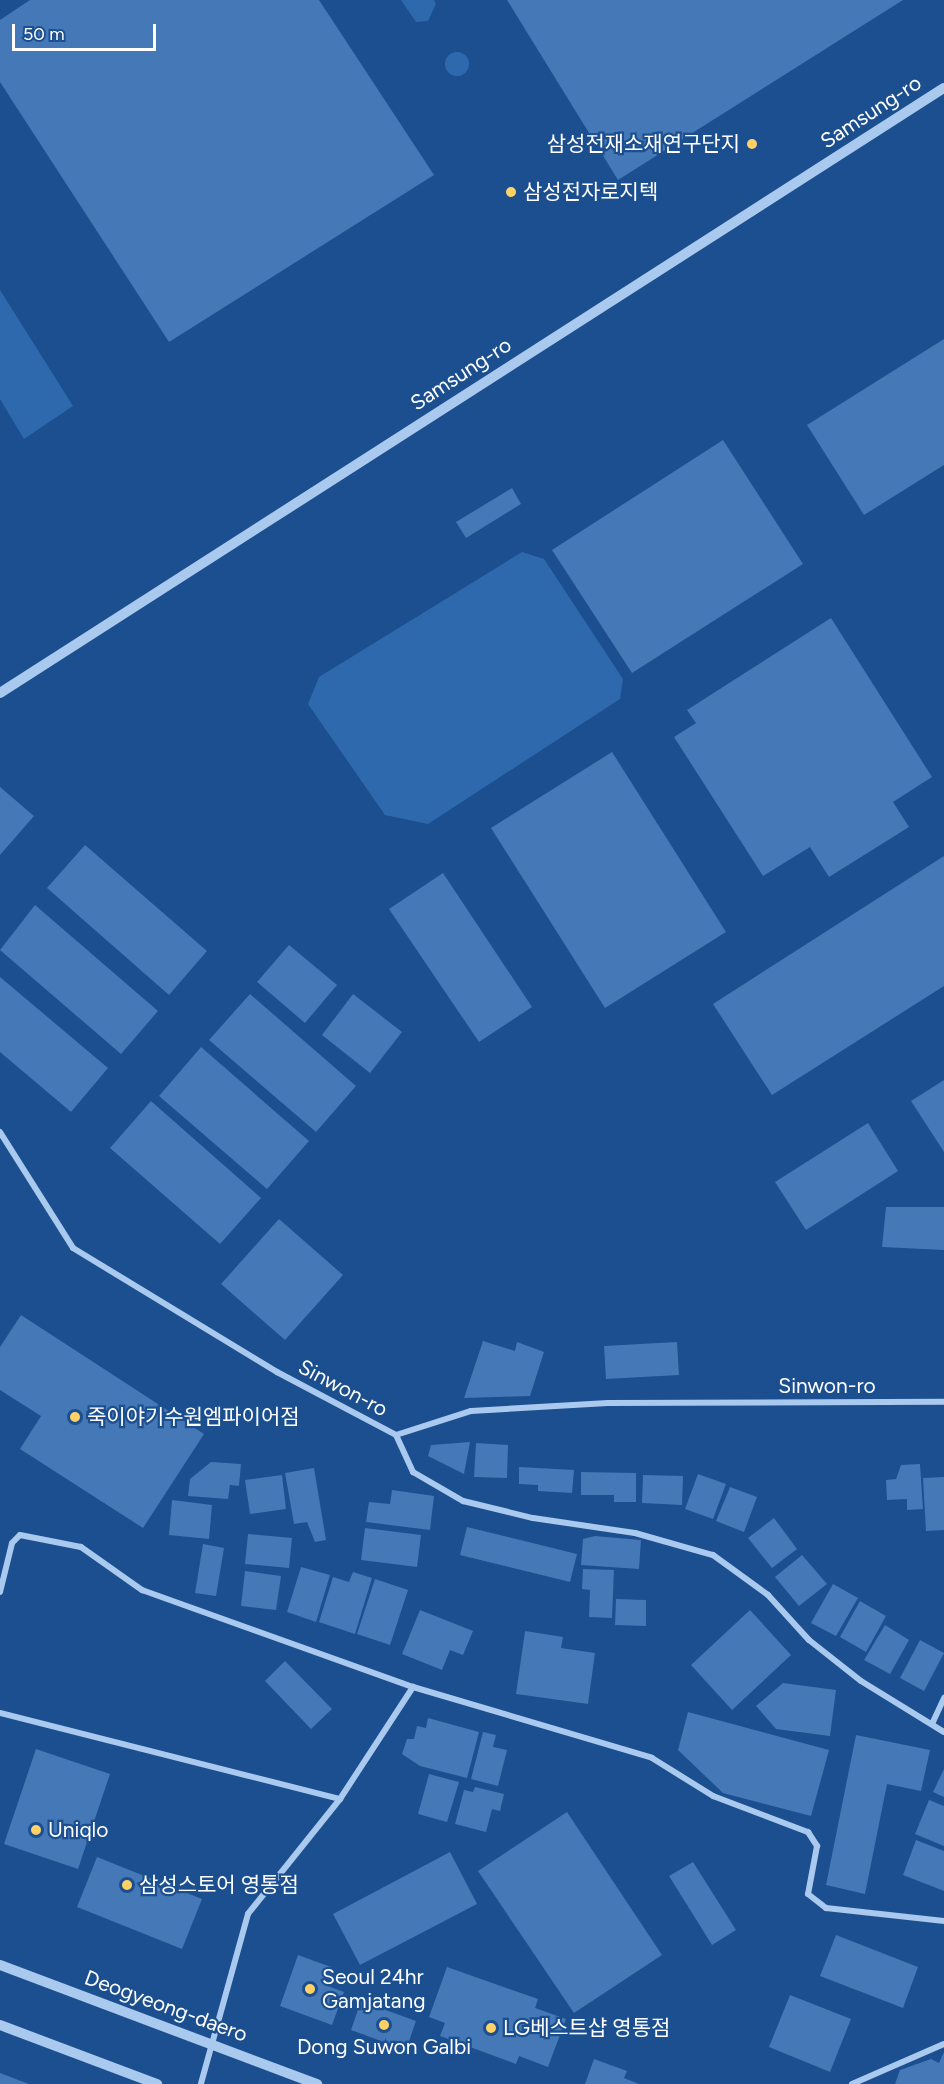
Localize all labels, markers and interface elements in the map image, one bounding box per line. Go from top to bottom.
scale bar [15,12,159,50]
text: 50 m [23,23,65,45]
street label: Samsung-ro [816,70,926,154]
place label: 삼성전재소재연구단지 [547,131,740,157]
marker: 삼성전재소재연구단지 [745,137,759,151]
place label: 삼성전자로지텍 [523,179,658,205]
marker: 삼성전자로지텍 [504,185,518,199]
street label: Samsung-ro [406,332,516,416]
street label: Sinwon-ro [294,1354,392,1422]
street label: Sinwon-ro [778,1373,876,1399]
place label: 죽이야기수원엠파이어점 [87,1404,300,1430]
marker: 죽이야기수원엠파이어점 [68,1410,82,1424]
place label: Uniqlo [48,1817,108,1843]
marker: Uniqlo [29,1823,43,1837]
place label: 삼성스토어 영통점 [139,1872,299,1898]
marker: 삼성스토어 영통점 [120,1878,134,1892]
place label: Seoul 24hr Gamjatang [322,1964,426,2014]
street label: Deogyeong-daero [81,1965,251,2047]
marker: Seoul 24hr Gamjatang [303,1982,317,1996]
place label: LG베스트샵 영통점 [503,2015,670,2041]
marker: Dong Suwon Galbi [377,2018,391,2032]
marker: LG베스트샵 영통점 [484,2021,498,2035]
place label: Dong Suwon Galbi [297,2034,471,2060]

